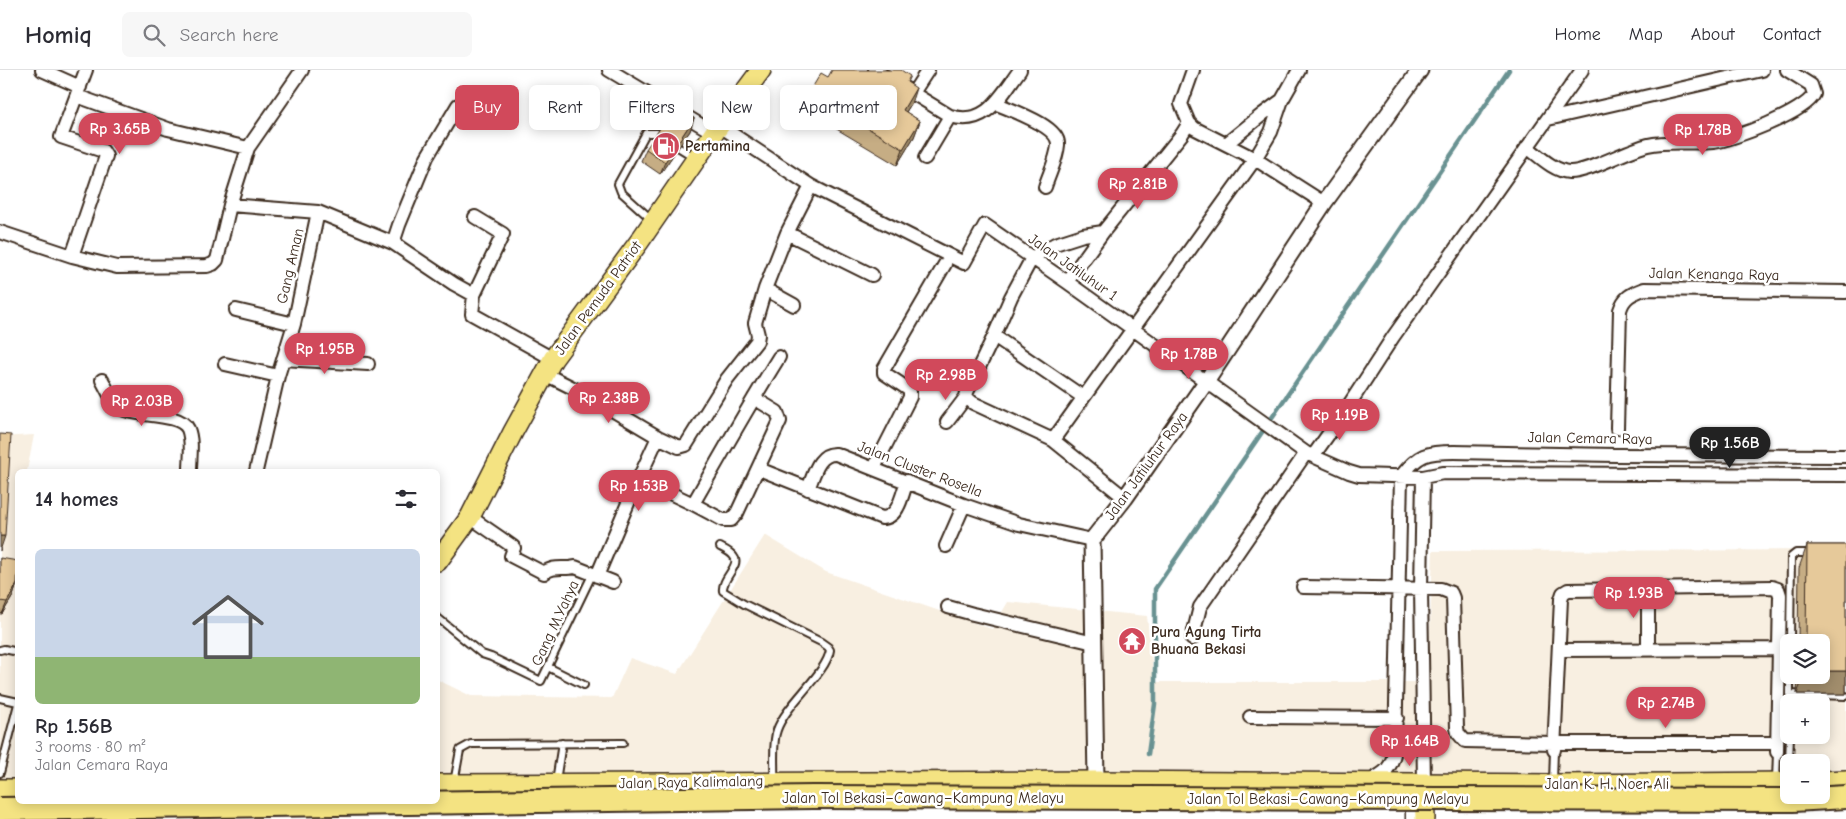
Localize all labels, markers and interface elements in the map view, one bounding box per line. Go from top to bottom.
search box [122,12,472,57]
text: Homiq [25,21,92,49]
icon: search [140,21,168,49]
text: Search here [180,24,279,46]
text: Home [1554,24,1601,45]
text: Map [1629,24,1663,45]
text: About [1691,24,1735,45]
text: Contact [1763,24,1821,45]
chip: Buy [455,85,519,130]
chip: Rent [529,85,600,130]
chip: Filters [610,85,693,130]
chip: New [703,85,770,130]
chip: Apartment [780,85,897,130]
pin: Rp 3.65B [68,112,172,155]
pin: Rp 1.78B [1651,114,1755,156]
text: Rp 3.65B [90,120,150,138]
text: Rp 1.78B [1674,121,1732,139]
fuel station icon: Pertamina [651,131,681,161]
place label: Pertamina [685,137,750,155]
pin: Rp 2.81B [1086,168,1190,210]
text: Rp 2.81B [1109,175,1167,193]
street label: Gang Aman [273,227,307,305]
street label: Jalan Jatiluhur 1 [1025,230,1121,304]
street label: Jalan Pemuda Patriot [551,237,646,358]
street label: Jalan Kenanga Raya [1649,264,1779,284]
pin: Rp 1.95B [273,332,377,375]
pin: Rp 1.78B [1137,338,1241,380]
text: Rp 1.95B [295,340,355,358]
text: Rp 1.78B [1160,345,1218,363]
pin: Rp 2.98B [894,358,998,401]
text: Rp 2.98B [916,366,976,384]
pin: Rp 2.38B [557,382,661,424]
pin: Rp 2.03B [90,384,194,427]
text: Rp 2.38B [579,389,639,407]
text: Rp 2.03B [111,392,173,410]
pin: Rp 1.19B [1288,398,1392,441]
text: Rp 1.19B [1312,406,1368,424]
street label: Jalan Jatiluhur Raya [1101,408,1191,524]
pin: Rp 1.56B [1678,426,1782,469]
street label: Jalan Cemara Raya [1527,428,1653,448]
text: Rp 1.56B [1700,434,1760,452]
street label: Jalan Cluster Rosella [855,437,985,501]
pin: Rp 1.53B [587,470,691,512]
text: Rp 1.53B [610,477,668,495]
icon: filters [392,485,420,513]
text: 14 homes [35,487,118,511]
pin: Rp 1.93B [1582,576,1686,619]
street label: Gang M.Yahya [527,577,583,669]
icon: home [183,582,273,672]
text: Rp 1.93B [1605,584,1663,602]
place label: Pura Agung Tirta Bhuana Bekasi [1151,623,1261,658]
temple icon: Pura Agung Tirta Bhuana Bekasi [1117,626,1147,656]
map controls [1780,634,1830,804]
button: layers [1780,634,1830,684]
pin: Rp 2.74B [1614,686,1718,729]
text: Rp 2.74B [1637,694,1695,712]
button: + [1780,694,1830,744]
text: Rp 1.56B [35,714,113,738]
pin: Rp 1.64B [1358,724,1462,767]
text: Rp 1.64B [1381,732,1439,750]
text: 3 rooms · 80 m² [35,738,145,756]
button: − [1780,754,1830,804]
text: Jalan Cemara Raya [35,756,168,774]
street label: Jalan Raya Kalimalang [618,772,764,792]
street label: Jalan K. H. Noer Ali [1545,775,1669,793]
street label: Jalan Tol Bekasi–Cawang–Kampung Melayu [782,789,1064,807]
street label: Jalan Tol Bekasi–Cawang–Kampung Melayu [1187,790,1469,808]

